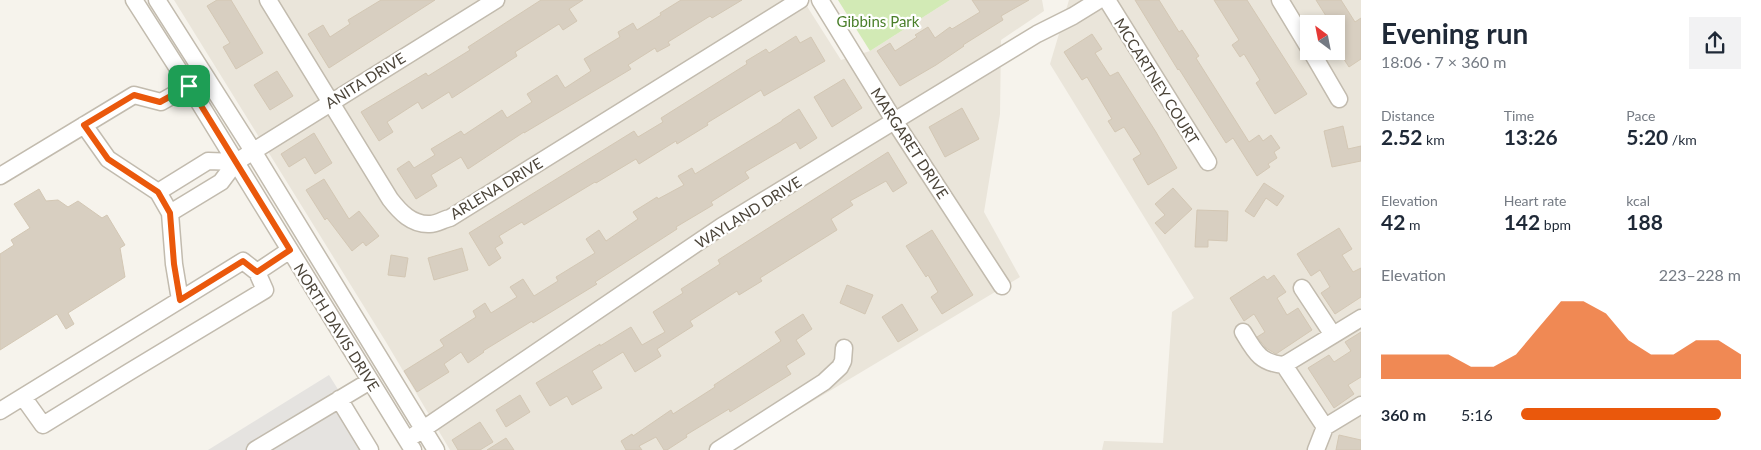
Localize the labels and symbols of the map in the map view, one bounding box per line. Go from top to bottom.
park label: Gibbins Park [837,12,920,30]
street label: MCCARTNEY COURT [1111,15,1203,147]
north arrow [1300,15,1345,60]
street label: ANITA DRIVE [322,48,408,112]
pin [168,65,210,107]
street label: MARGARET DRIVE [867,84,953,202]
street label: ARLENA DRIVE [446,153,546,223]
street label: WAYLAND DRIVE [692,172,804,252]
street label: NORTH DAVIS DRIVE [290,260,384,394]

